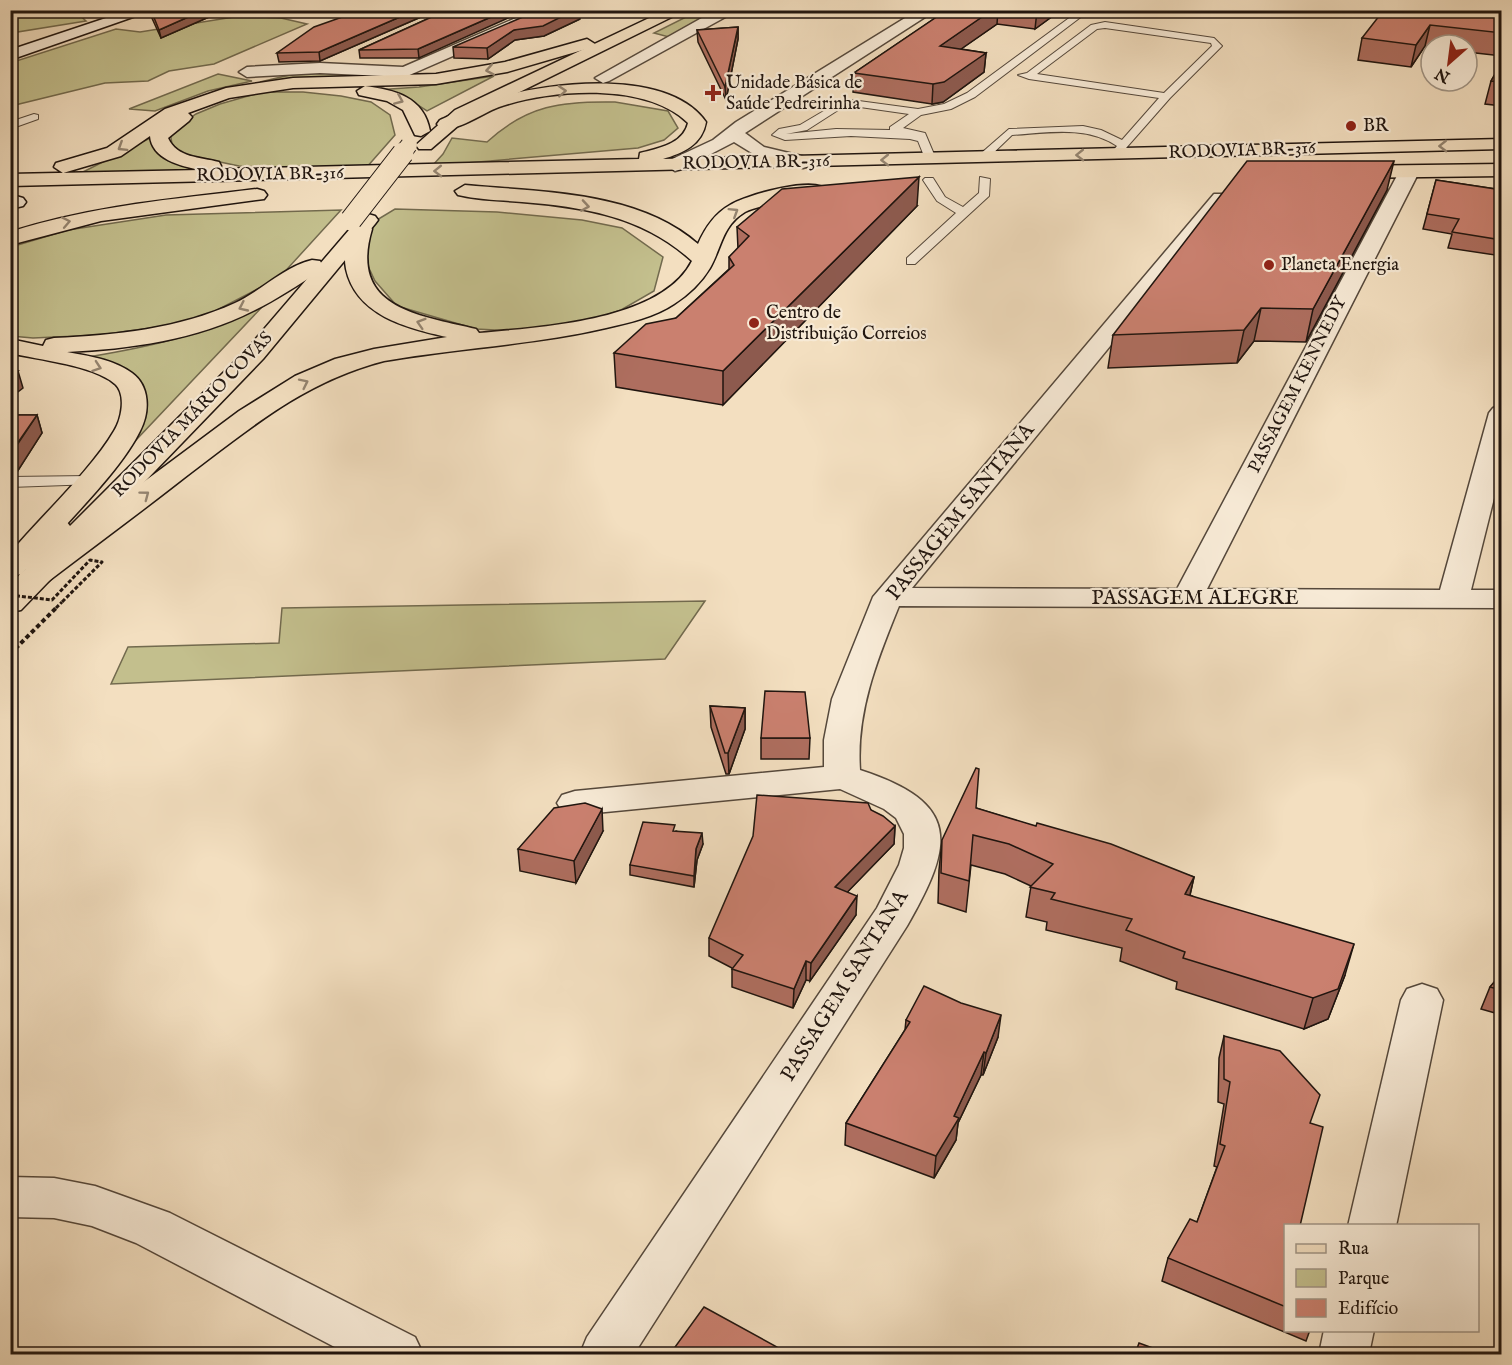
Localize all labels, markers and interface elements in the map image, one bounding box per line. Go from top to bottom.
north arrow [1419,33,1479,93]
text: N [1432,62,1455,87]
one-way arrow [485,64,494,76]
place label: Unidade Básica de Saúde Pedreirinha [726,72,862,116]
marker: Unidade Básica de Saúde Pedreirinha [704,84,722,102]
one-way arrow [557,85,566,98]
one-way arrow [392,93,403,105]
place label: BR [1363,115,1390,138]
marker: BR [1344,119,1358,133]
street label: RODOVIA BR-316 [1168,137,1317,165]
one-way arrow [1439,139,1448,152]
one-way arrow [117,140,128,151]
one-way arrow [1076,149,1085,162]
street label: RODOVIA BR-316 [682,150,830,176]
one-way arrow [881,154,890,166]
street label: RODOVIA BR-316 [196,162,344,188]
one-way arrow [433,165,442,177]
one-way arrow [580,199,590,211]
one-way arrow [728,207,738,219]
one-way arrow [61,216,71,229]
place label: Planeta Energia [1281,254,1399,277]
marker: Planeta Energia [1262,258,1276,272]
street label: PASSAGEM KENNEDY [1243,292,1353,477]
one-way arrow [239,299,250,311]
place label: Centro de Distribuição Correios [766,302,927,346]
marker: Centro de Distribuição Correios [747,316,761,330]
one-way arrow [416,318,427,330]
street label: RODOVIA MÁRIO COVAS [106,326,278,503]
one-way arrow [91,359,102,372]
one-way arrow [298,378,309,390]
street label: PASSAGEM SANTANA [881,417,1041,606]
one-way arrow [139,491,150,502]
street label: PASSAGEM ALEGRE [1091,585,1299,612]
street label: PASSAGEM SANTANA [775,885,915,1087]
legend [1284,1224,1479,1332]
text: Rua [1338,1238,1369,1261]
text: Parque [1338,1268,1389,1291]
text: Edifício [1338,1298,1399,1321]

